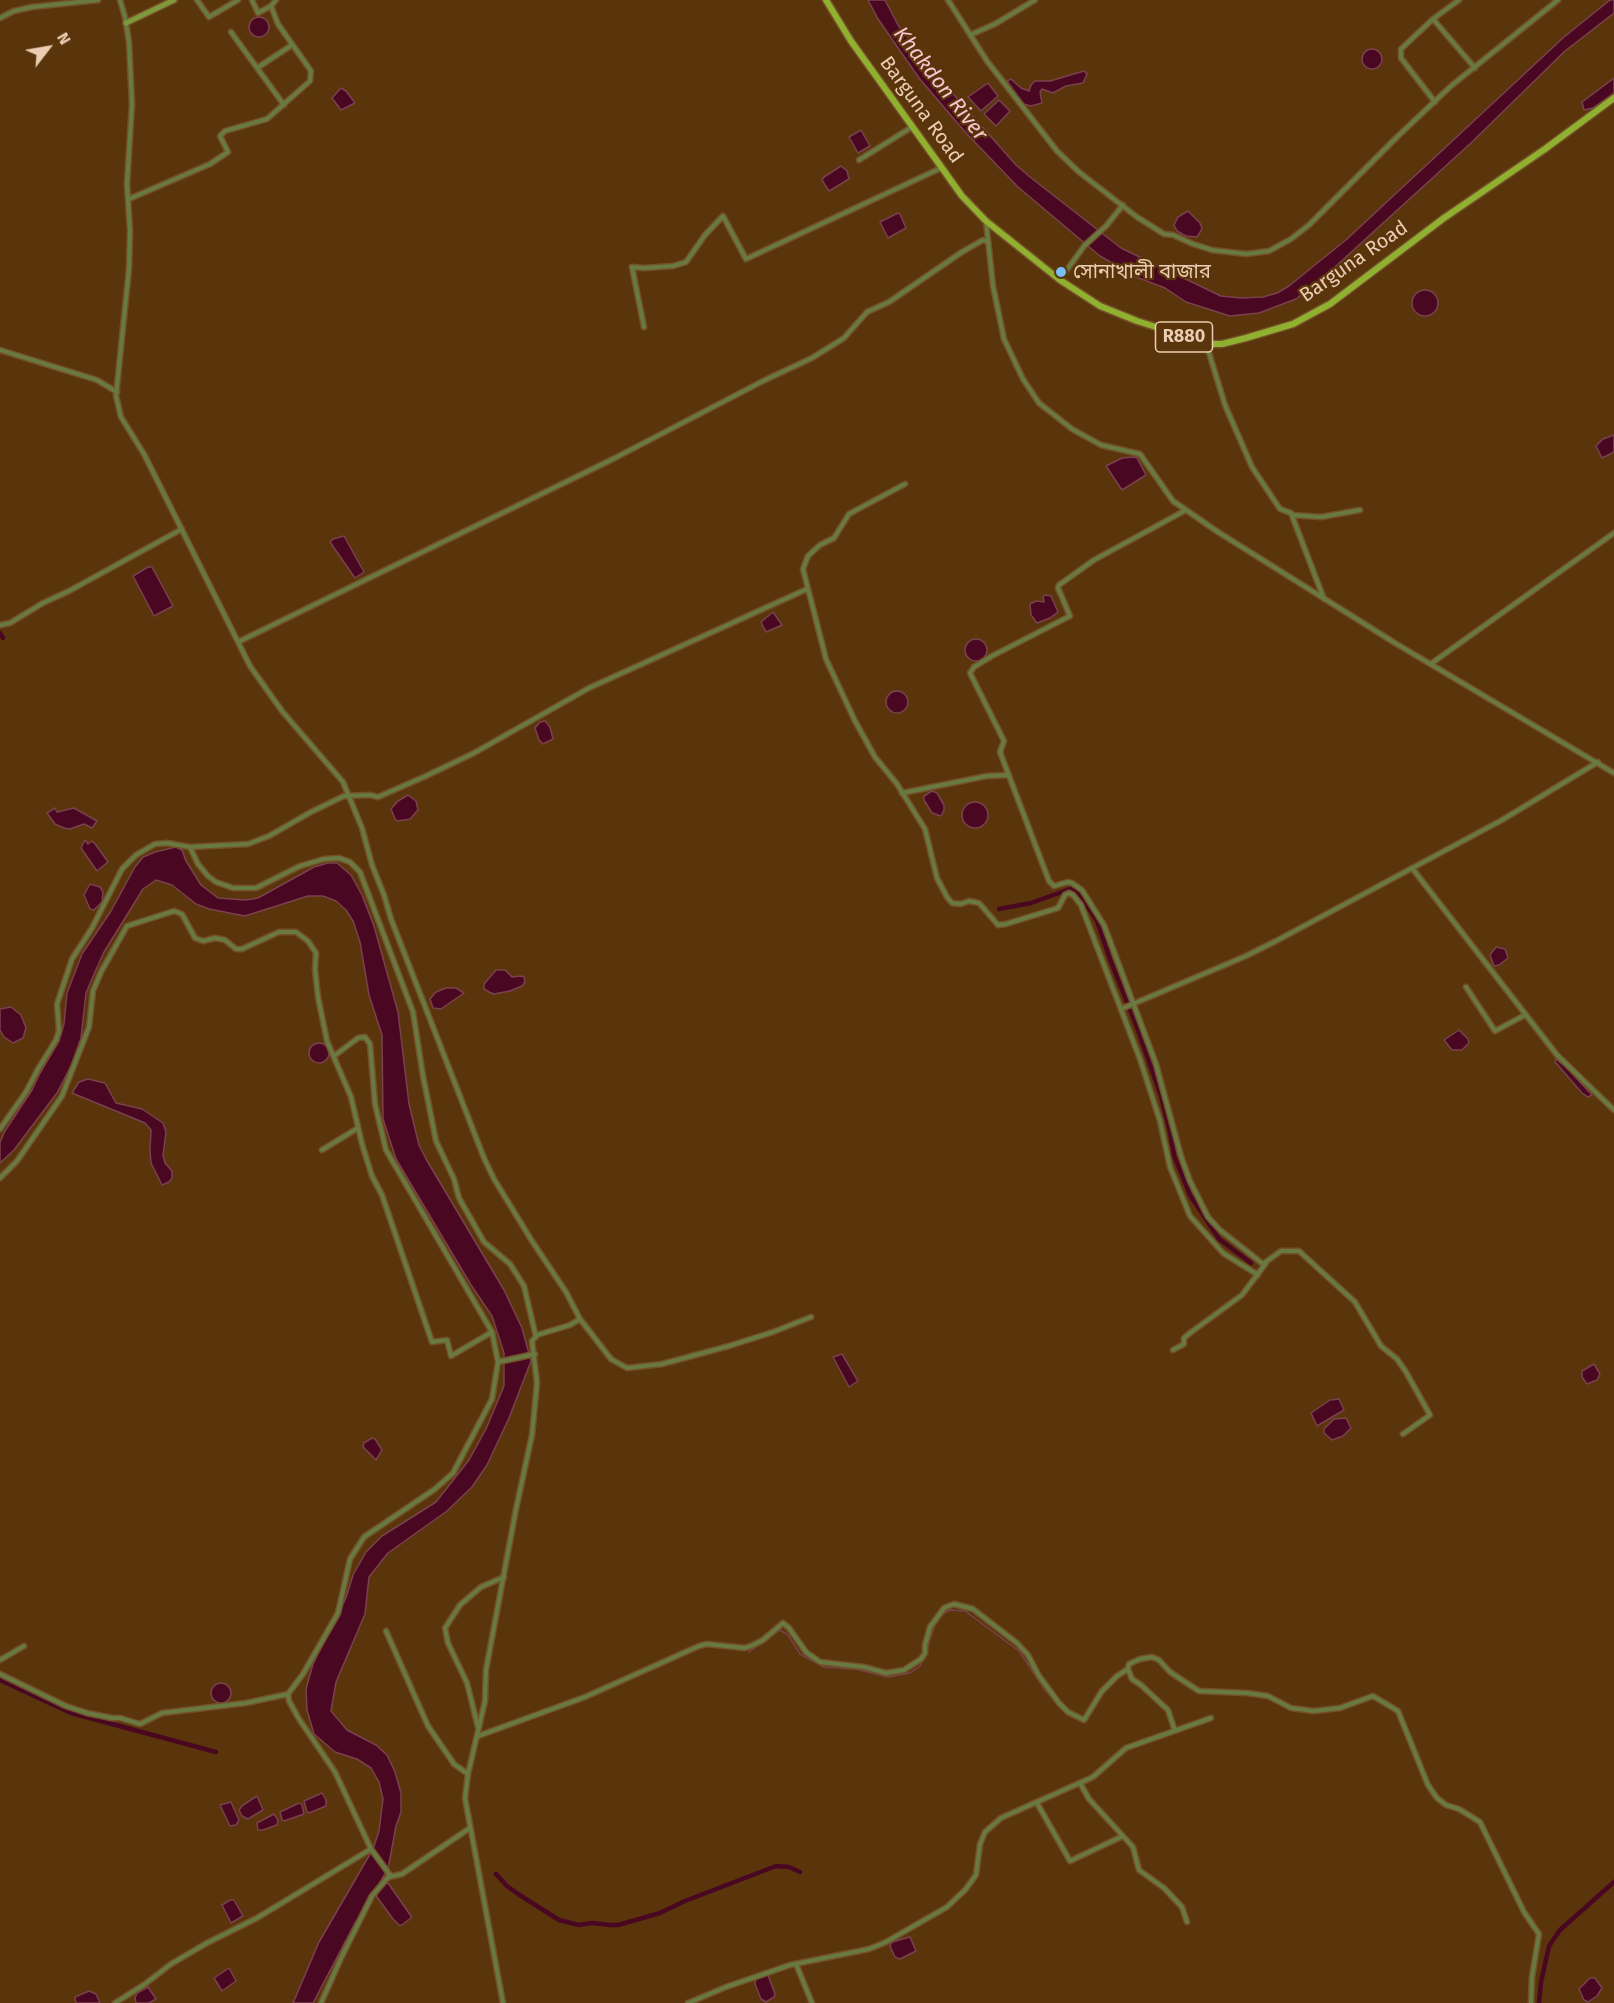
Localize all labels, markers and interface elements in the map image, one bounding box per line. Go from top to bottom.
north arrow [18,18,78,78]
water label: Khakdon River [888,22,992,146]
text: N [53,29,75,48]
street label: Barguna Road [874,52,968,168]
street label: Barguna Road [1295,216,1413,308]
place label: সোনাখালী বাজার [1073,260,1211,284]
marker: সোনাখালী বাজার [1054,265,1068,279]
road number: R880 [1156,322,1212,352]

